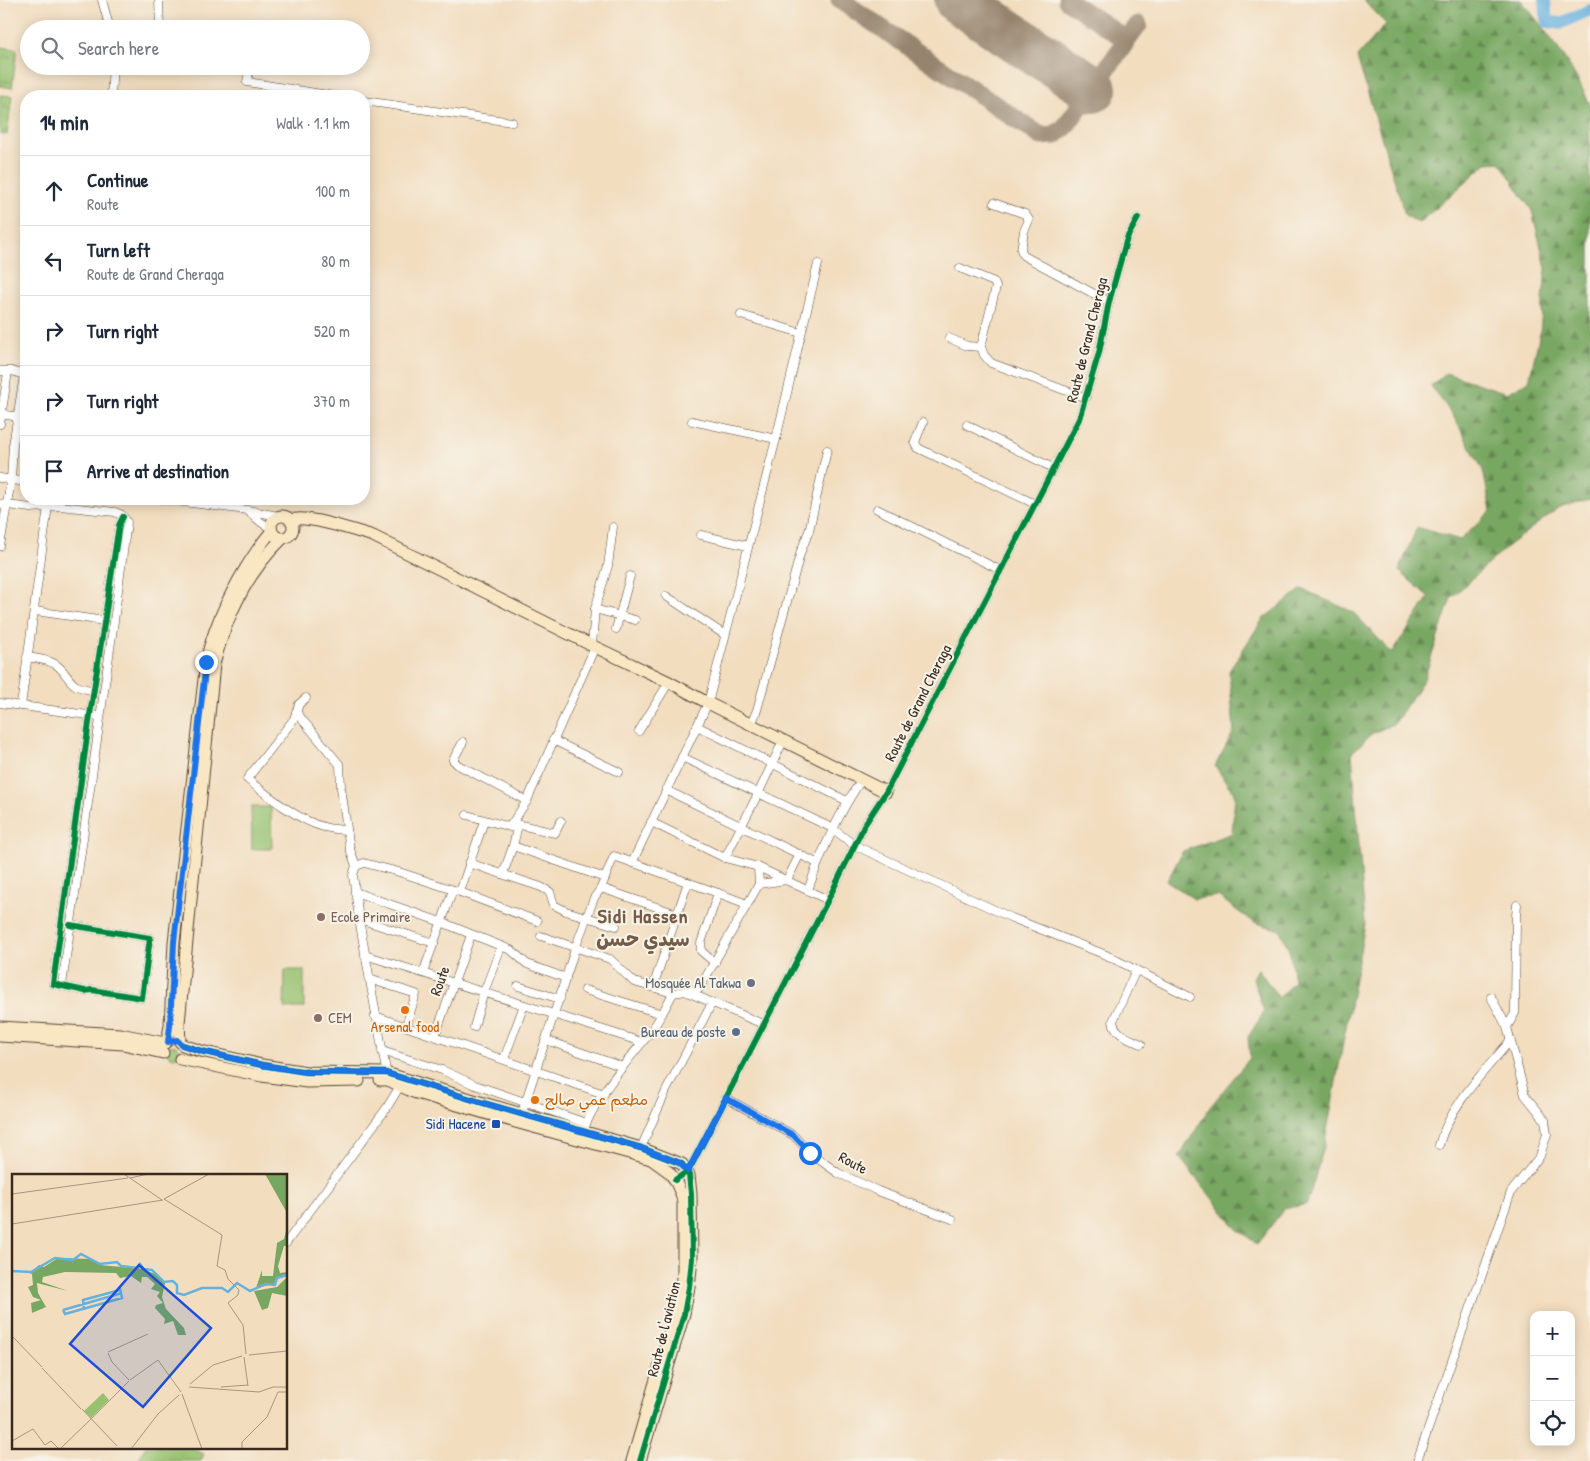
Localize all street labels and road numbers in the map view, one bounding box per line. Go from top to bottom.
street label: Route de Grand Cheraga [1061,275,1112,405]
street label: Route de Grand Cheraga [879,641,956,765]
street label: Route [425,963,455,999]
street label: Route [835,1146,871,1179]
street label: Route de l'aviation [642,1279,686,1379]

